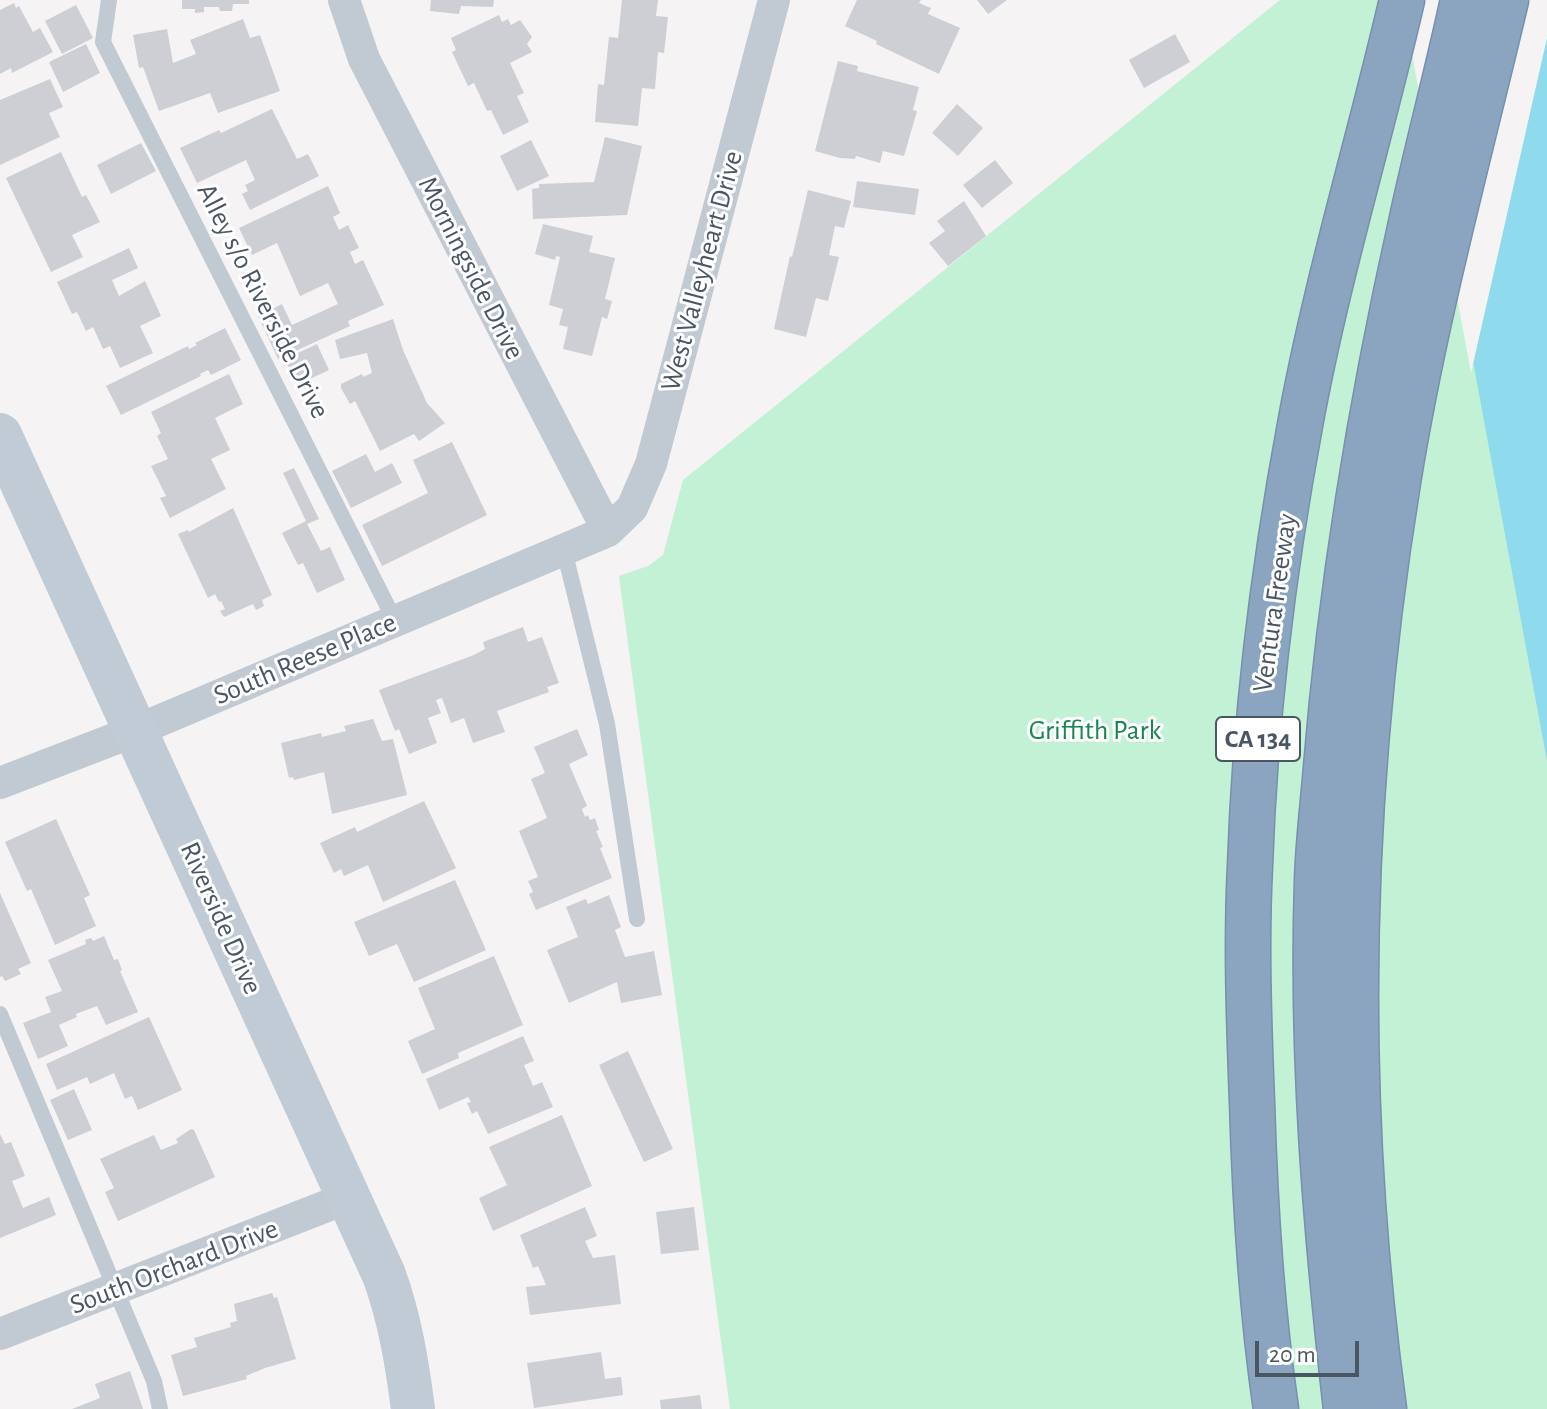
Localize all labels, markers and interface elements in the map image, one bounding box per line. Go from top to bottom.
street label: West Valleyheart Drive [654,147,750,395]
street label: Morningside Drive [410,171,532,365]
street label: Alley s/o Riverside Drive [189,178,337,424]
street label: Ventura Freeway [1246,512,1304,694]
street label: South Reese Place [209,605,401,713]
park label: Griffith Park [1029,714,1161,748]
road number: CA 134 [1216,717,1300,761]
street label: Riverside Drive [172,837,270,999]
street label: South Orchard Drive [65,1212,283,1322]
scale bar [1259,1325,1363,1375]
text: 20 m [1269,1343,1316,1367]

